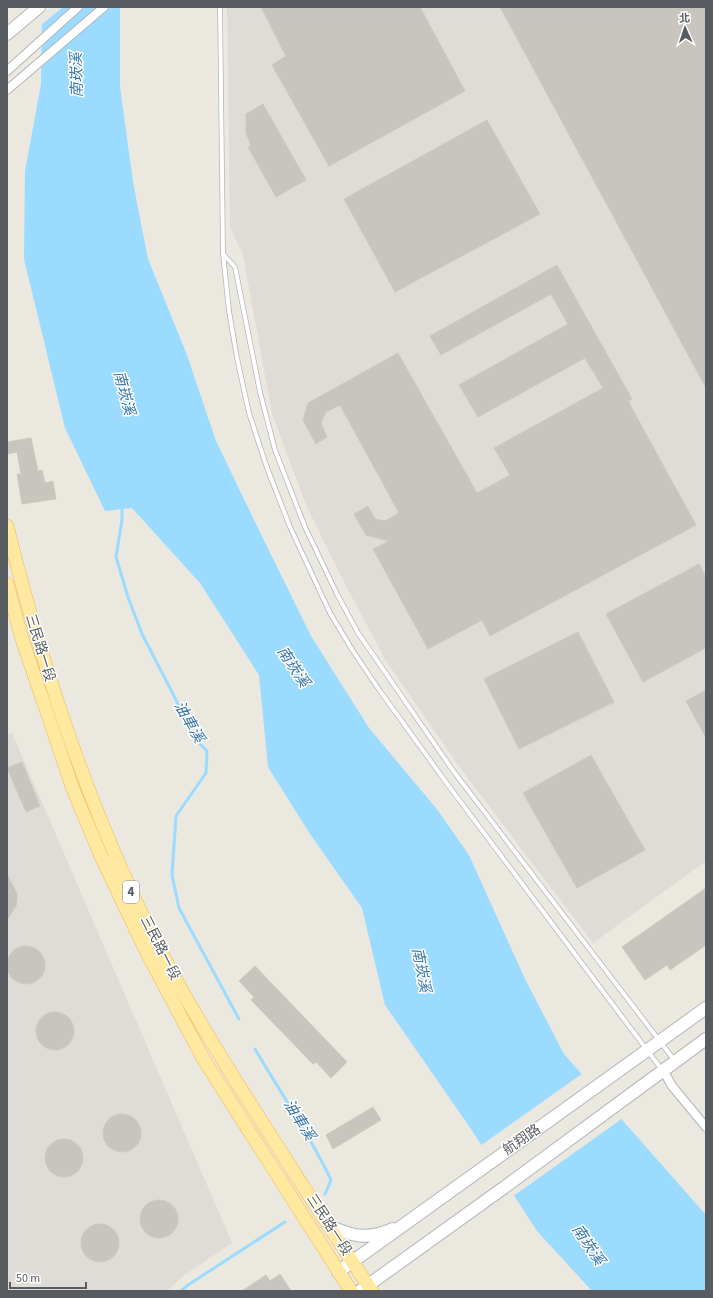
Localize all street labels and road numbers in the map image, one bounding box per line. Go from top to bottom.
street label: 三民路一段 [20,612,60,684]
road number: 4 [123,881,139,903]
street label: 三民路一段 [135,912,185,984]
street label: 航翔路 [499,1120,545,1160]
street label: 三民路一段 [302,1190,356,1260]

